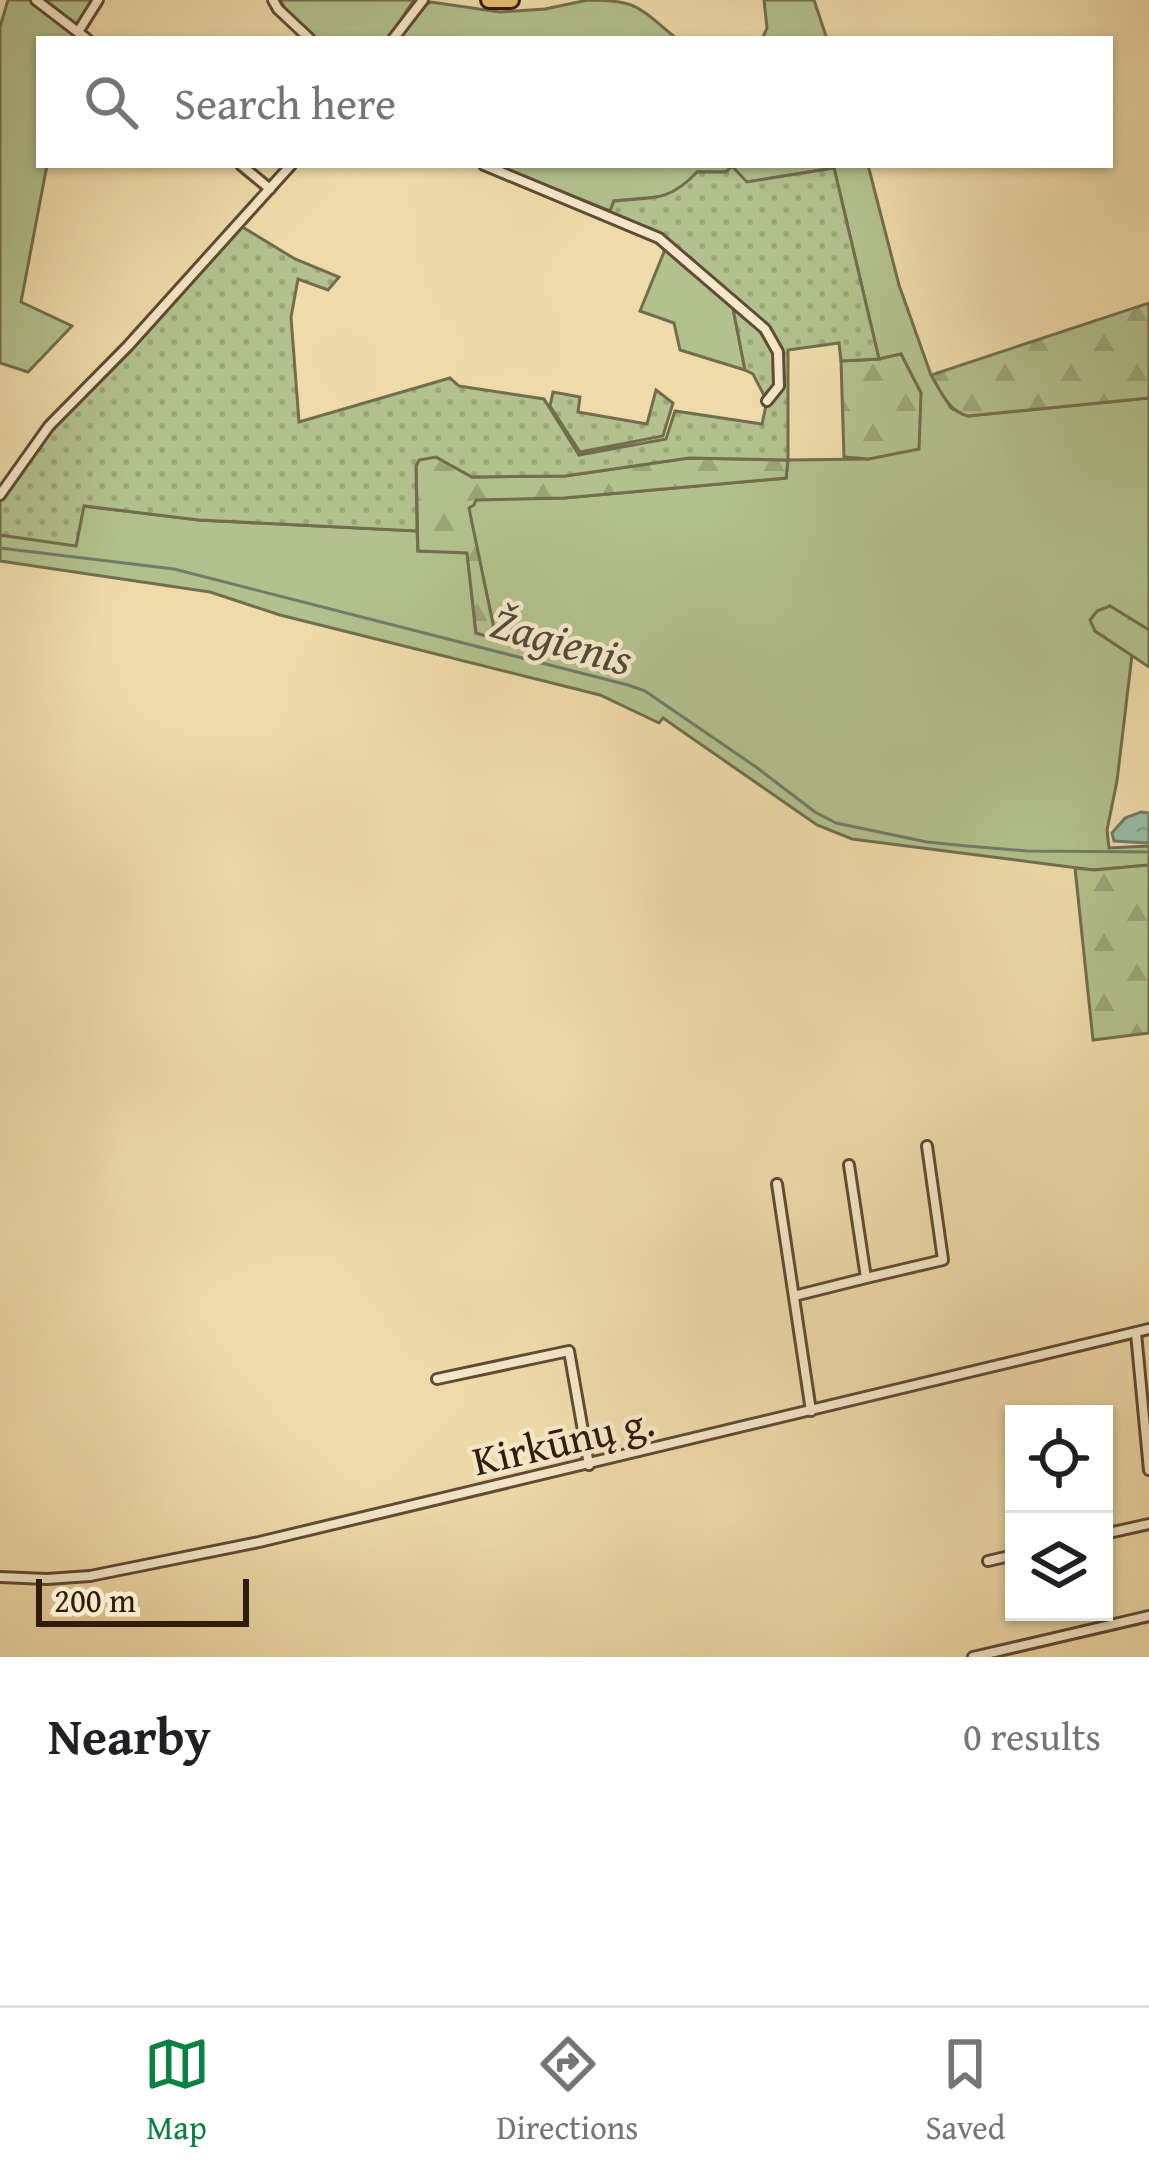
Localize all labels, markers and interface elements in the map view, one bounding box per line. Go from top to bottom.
search box [36,36,1113,168]
icon: search [78,69,144,135]
text: Search here [174,70,396,135]
water label: Žagienis [484,589,640,691]
street label: Kirkūnų g. [466,1390,660,1490]
map controls [1005,1405,1113,1621]
button: locate [1005,1405,1113,1513]
button: layers [1005,1513,1113,1621]
scale bar [36,1573,249,1626]
text: 200 m [54,1576,136,1624]
text: Nearby [48,1698,211,1773]
text: 0 results [963,1707,1101,1764]
tab: Map [144,2031,210,2151]
tab: Directions [497,2031,638,2151]
tab: Saved [926,2031,1005,2151]

